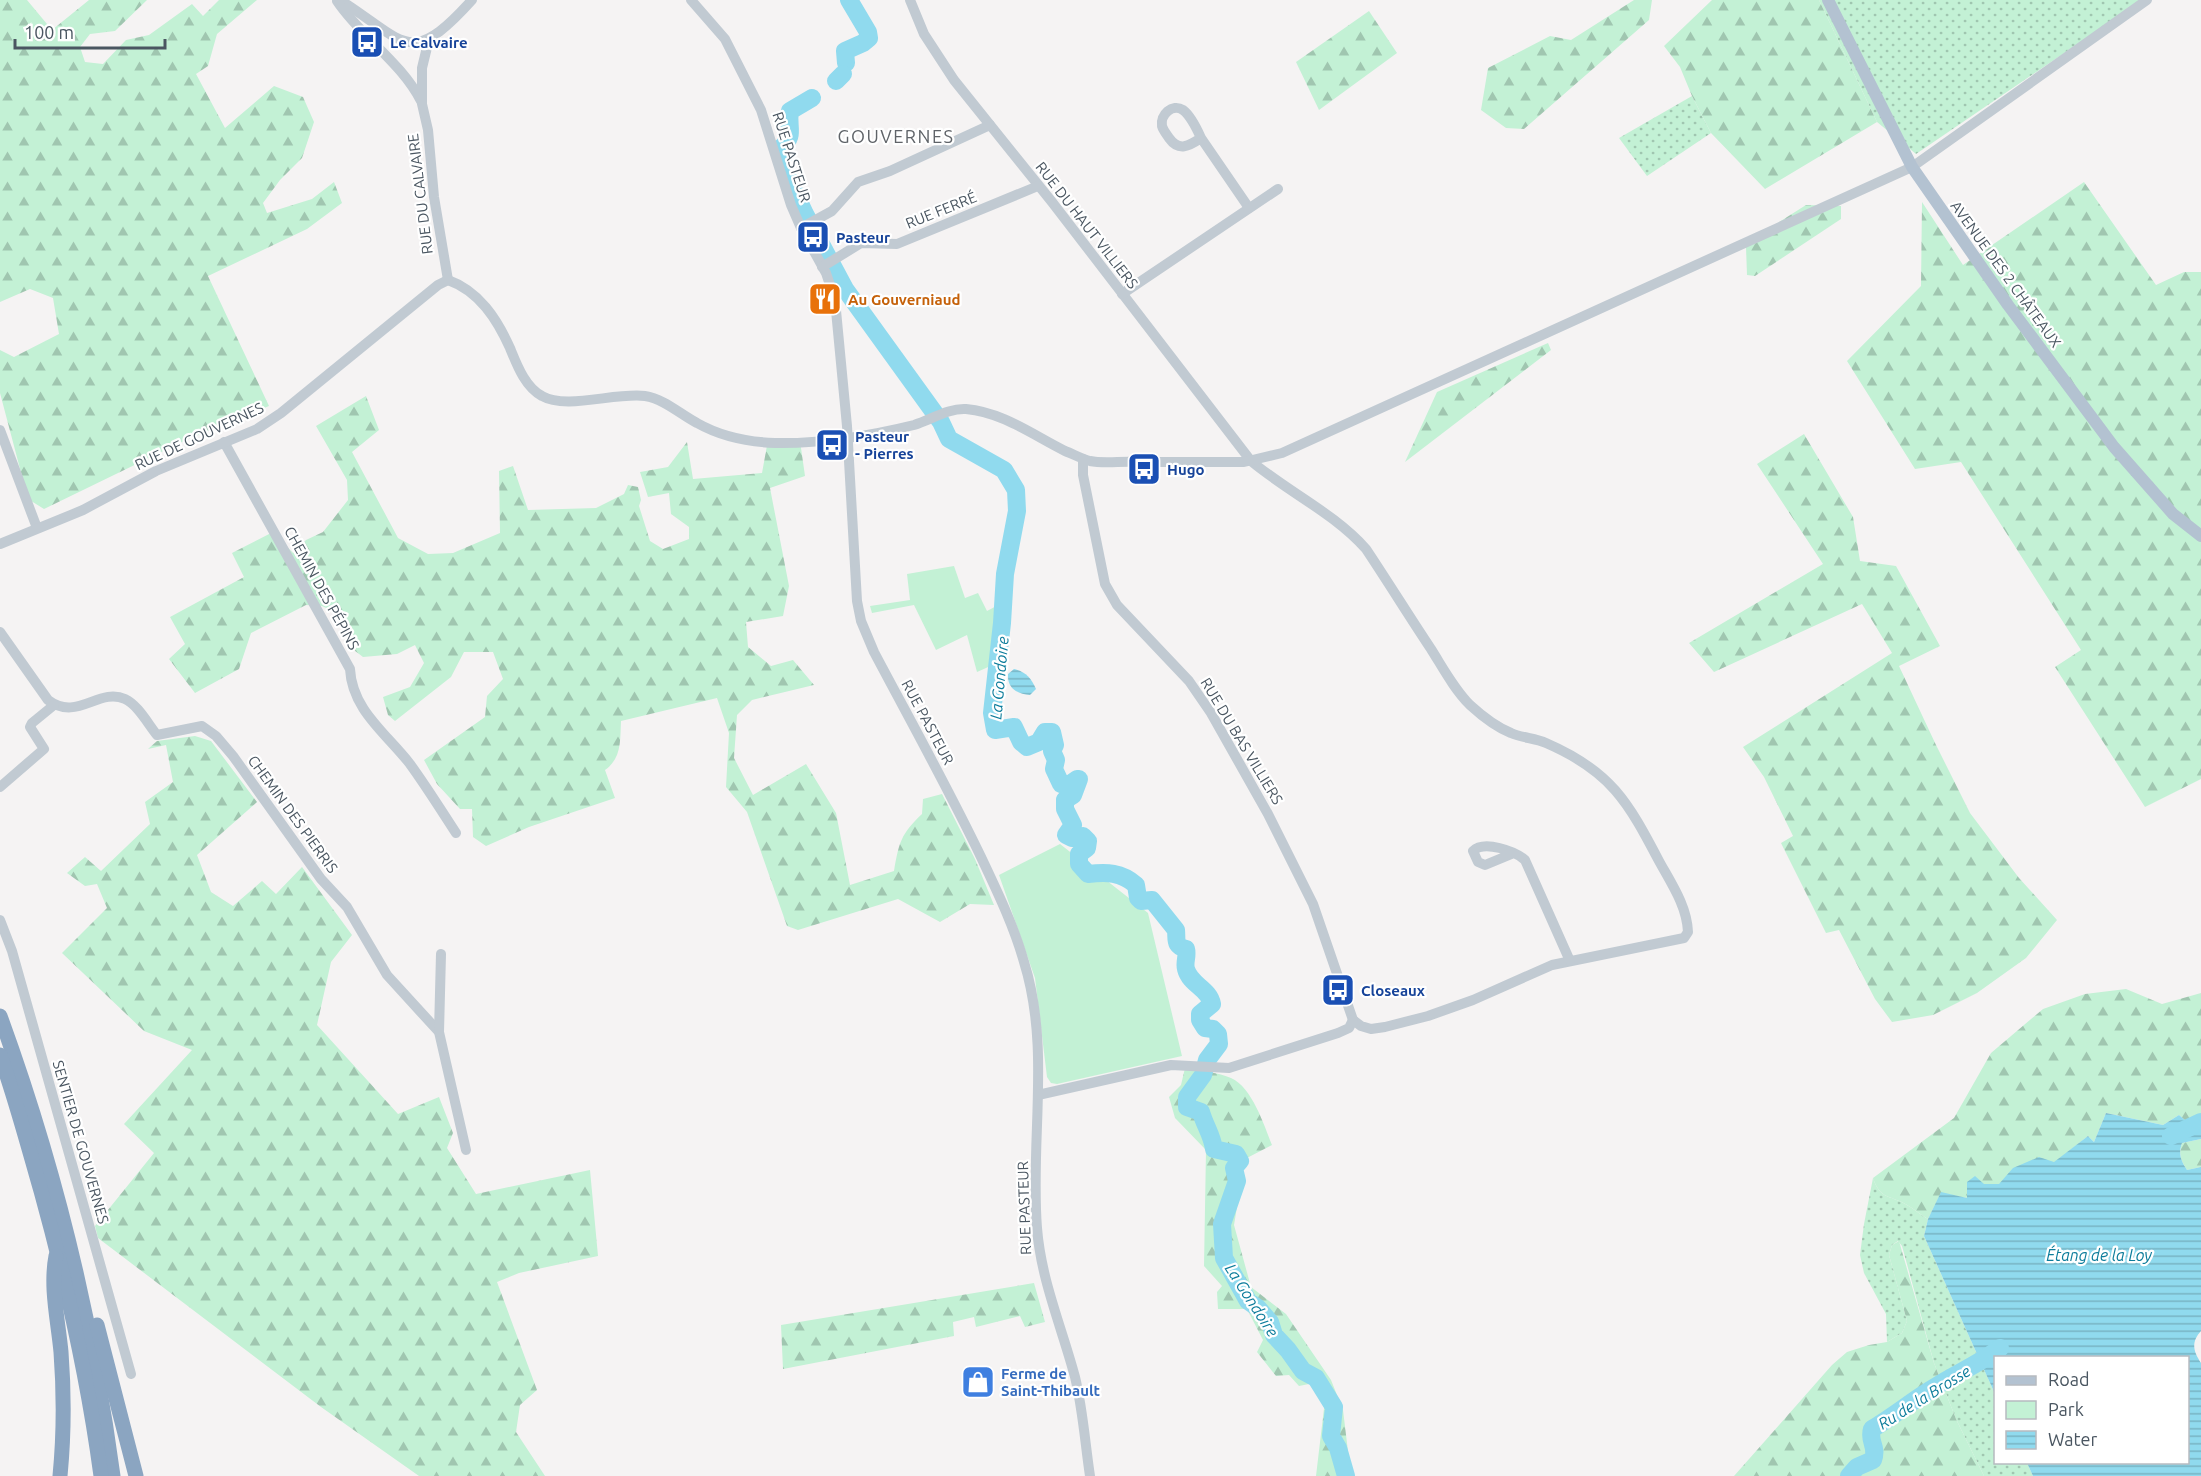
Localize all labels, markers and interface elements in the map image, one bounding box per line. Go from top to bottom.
scale bar [15,12,165,50]
text: 100 m [24,22,74,42]
bus stop icon: Le Calvaire [349,24,385,60]
place label: Le Calvaire [390,34,468,51]
street label: RUE PASTEUR [769,110,815,204]
district label: GOUVERNES [838,126,954,146]
street label: RUE DU CALVAIRE [404,133,436,255]
street label: RUE DU HAUT VILLIERS [1032,158,1142,292]
street label: RUE FERRÉ [903,188,979,232]
street label: AVENUE DES 2 CHÂTEAUX [1947,198,2065,350]
bus stop icon: Pasteur [795,219,831,255]
place label: Pasteur [836,229,891,246]
restaurant icon: Au Gouverniaud [807,281,843,317]
place label: Au Gouverniaud [848,291,960,308]
street label: RUE DE GOUVERNES [132,399,266,473]
bus stop icon: Pasteur - Pierres [814,427,850,463]
place label: Pasteur - Pierres [855,428,914,462]
bus stop icon: Hugo [1126,451,1162,487]
place label: Hugo [1167,461,1205,478]
street label: CHEMIN DES PÉPINS [281,523,363,653]
water label: La Gondoire [986,636,1012,720]
street label: RUE DU BAS VILLIERS [1197,675,1287,807]
street label: RUE PASTEUR [898,677,958,767]
street label: CHEMIN DES PIERRIS [245,752,341,876]
bus stop icon: Closeaux [1320,972,1356,1008]
place label: Closeaux [1361,982,1425,999]
street label: SENTIER DE GOUVERNES [50,1058,112,1226]
street label: RUE PASTEUR [1014,1161,1034,1255]
water label: Étang de la Loy [2046,1244,2152,1264]
water label: La Gondoire [1222,1260,1282,1340]
legend [1994,1356,2189,1464]
water label: Ru de la Brosse [1874,1361,1974,1433]
shop icon: Ferme de Saint-Thibault [960,1364,996,1400]
place label: Ferme de Saint-Thibault [1001,1365,1101,1399]
text: Road [2048,1369,2090,1389]
text: Park [2048,1399,2084,1419]
text: Water [2048,1429,2098,1449]

